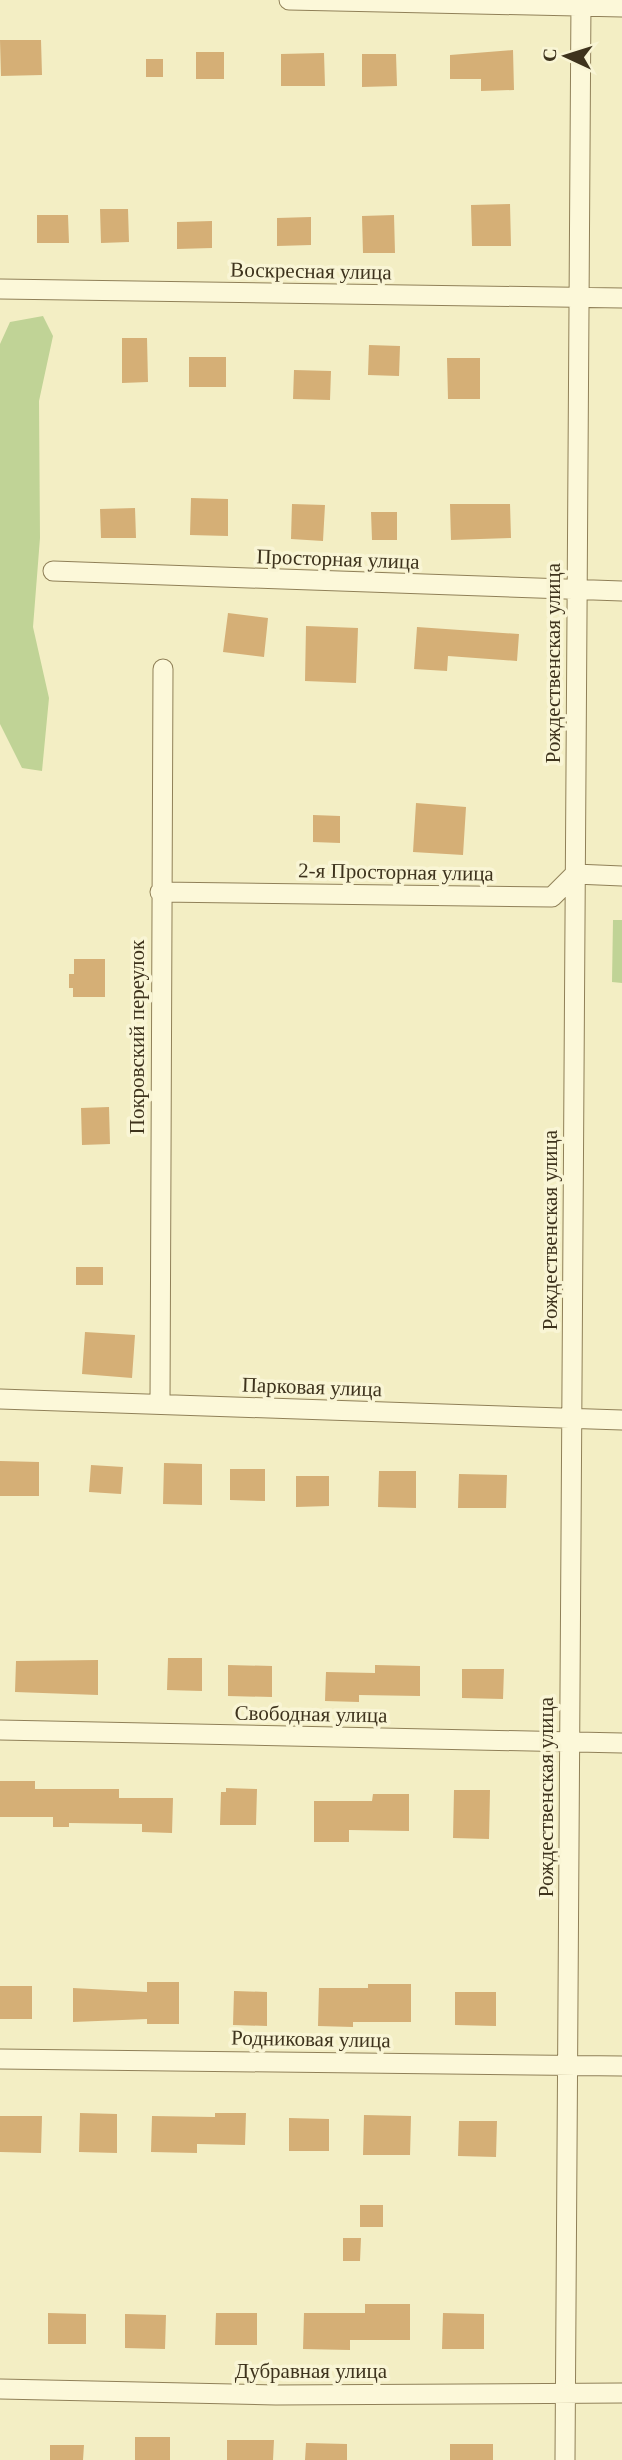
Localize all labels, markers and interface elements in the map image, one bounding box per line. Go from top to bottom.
north arrow [531,21,601,91]
text: С [539,47,560,62]
street label: Воскресная улица [230,258,393,284]
street label: Просторная улица [256,544,421,574]
street label: Рождественская улица [541,562,565,763]
street label: 2-я Просторная улица [298,858,495,886]
street label: Покровский переулок [125,939,149,1134]
street label: Рождественская улица [538,1129,562,1330]
street label: Парковая улица [241,1373,383,1401]
street label: Рождественская улица [534,1696,558,1897]
street label: Свободная улица [234,1701,388,1727]
street label: Родниковая улица [231,2026,392,2052]
street label: Дубравная улица [235,2359,388,2383]

